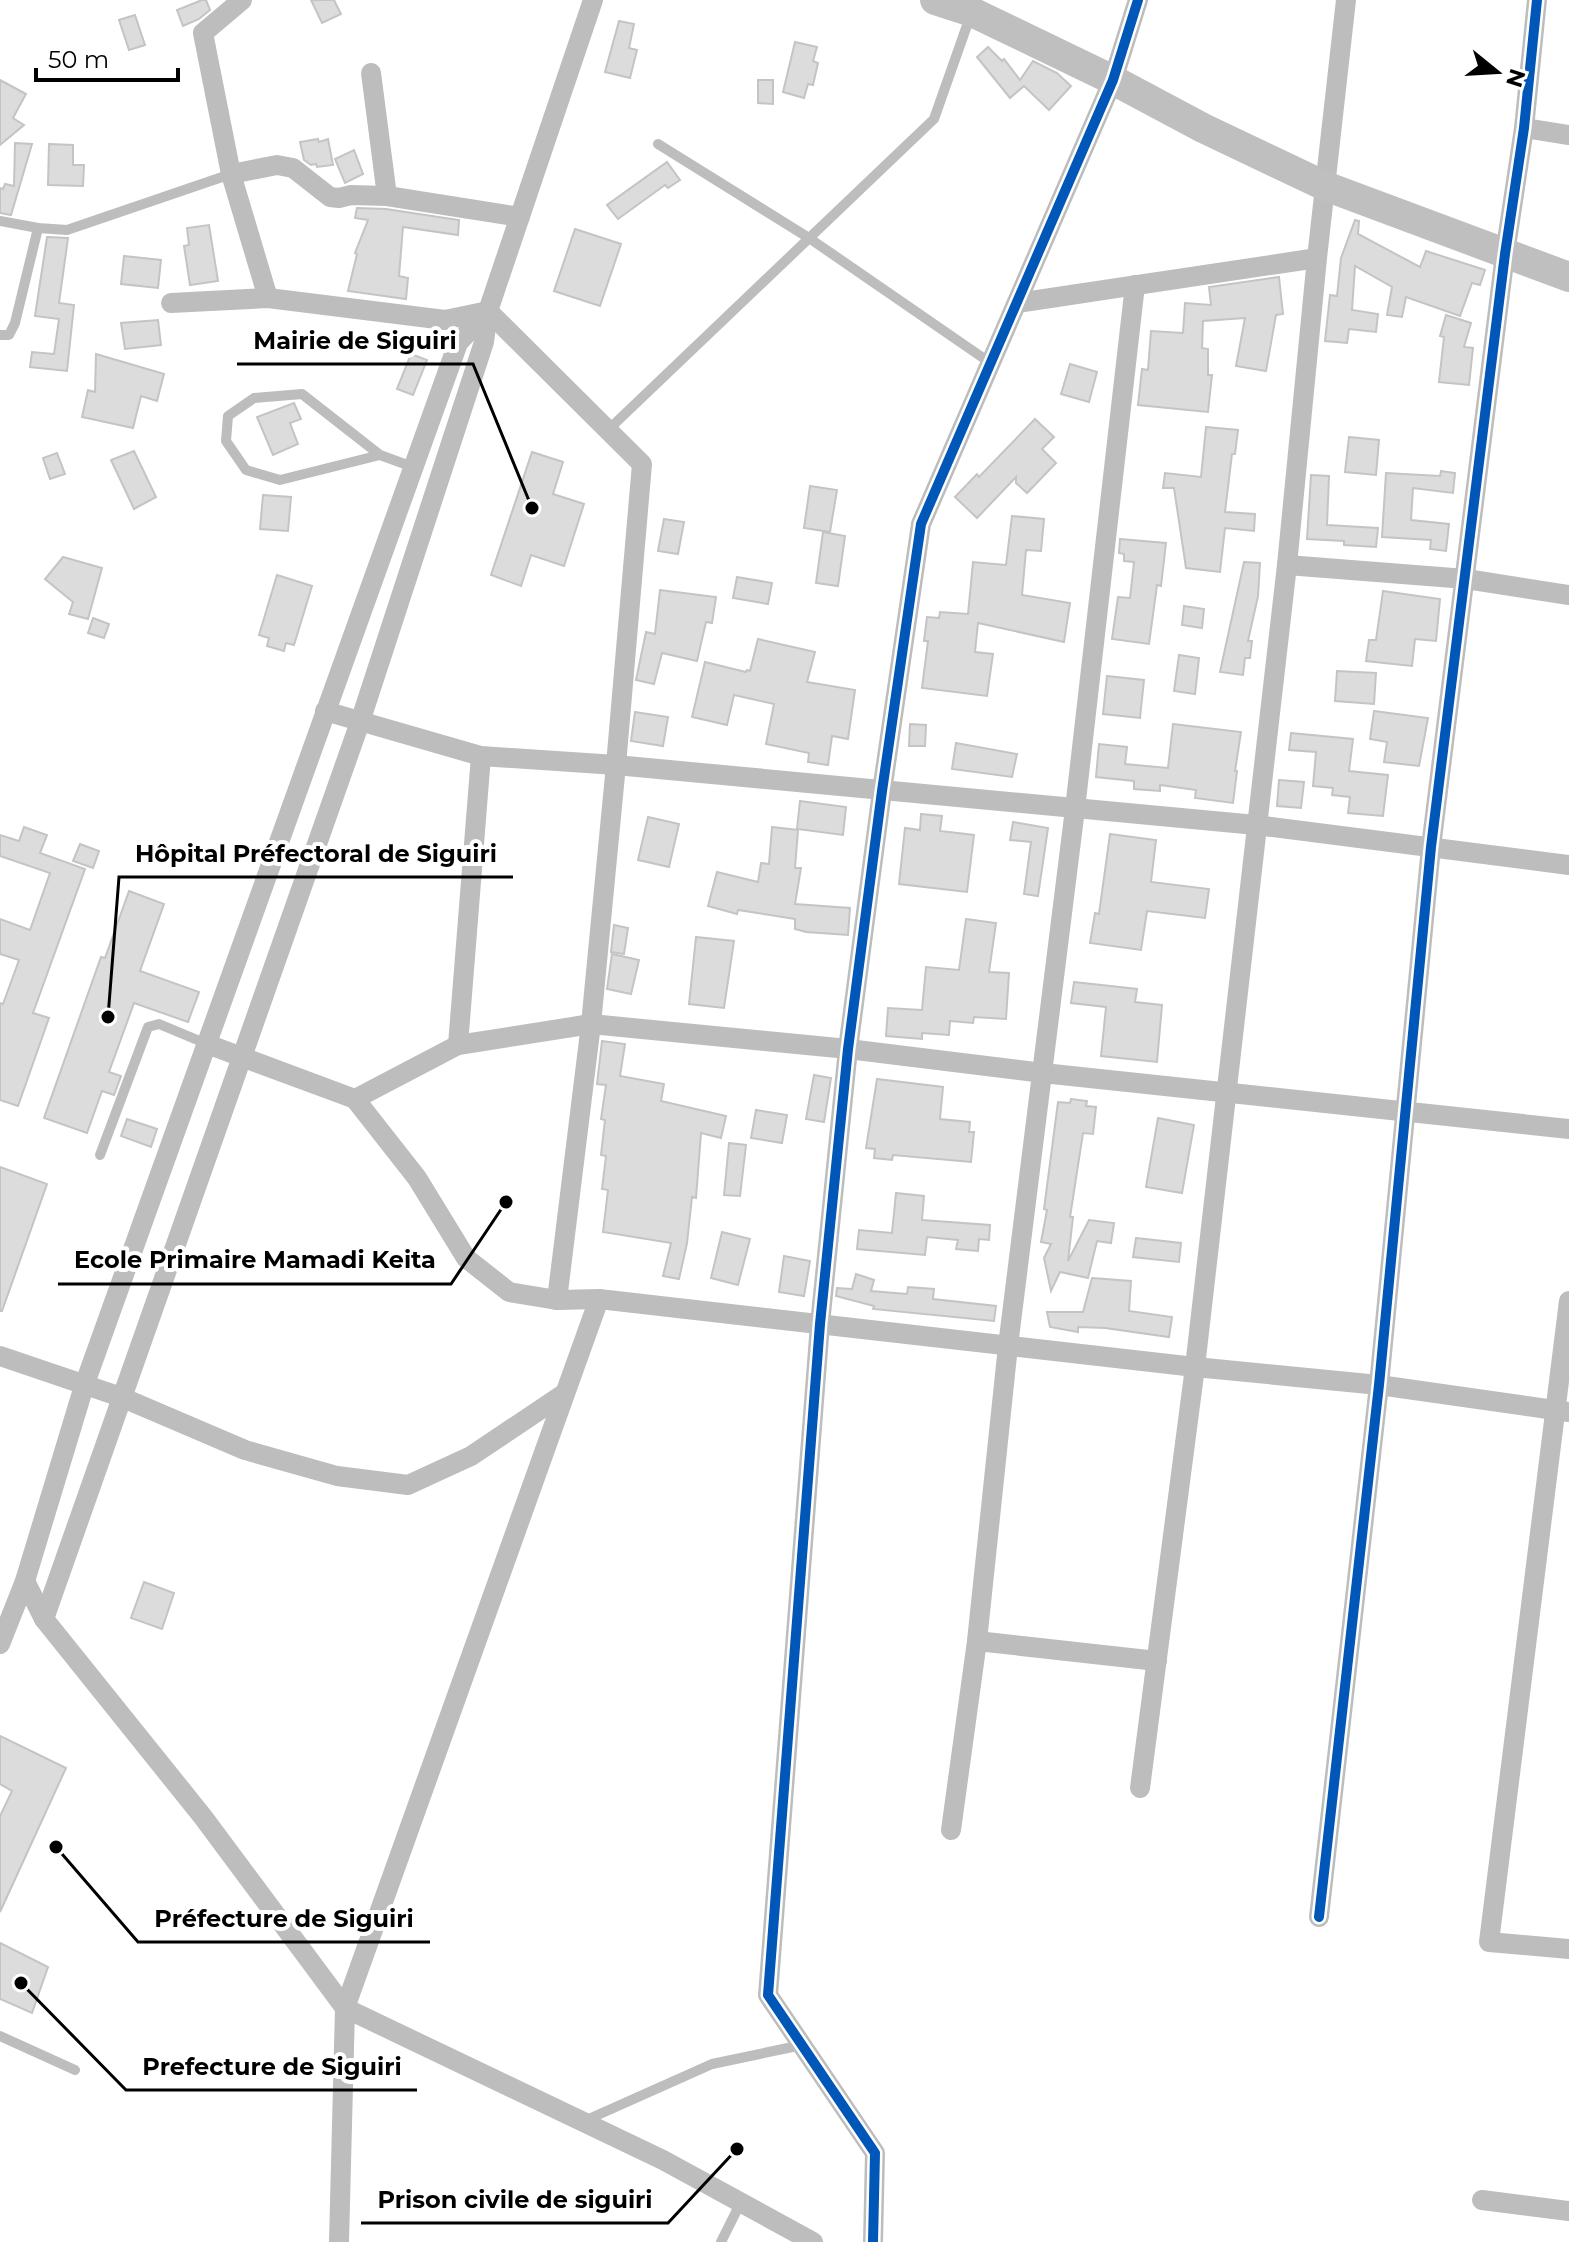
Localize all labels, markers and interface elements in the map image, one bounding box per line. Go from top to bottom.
scale bar [36,32,178,82]
north arrow [1457,32,1537,112]
text: 50 m [48,45,109,74]
text: N [1500,65,1531,91]
callout: Mairie de Siguiri [237,316,473,364]
text: Mairie de Siguiri [253,326,457,355]
callout: Hôpital Préfectoral de Siguiri [119,829,513,877]
text: Hôpital Préfectoral de Siguiri [135,839,497,868]
callout: Ecole Primaire Mamadi Keita [58,1236,451,1284]
text: Ecole Primaire Mamadi Keita [74,1245,436,1274]
callout: Préfecture de Siguiri [138,1894,430,1942]
text: Préfecture de Siguiri [154,1904,414,1933]
callout: Prefecture de Siguiri [126,2042,417,2090]
text: Prefecture de Siguiri [142,2052,402,2081]
callout: Prison civile de siguiri [361,2175,668,2223]
text: Prison civile de siguiri [377,2185,653,2214]

